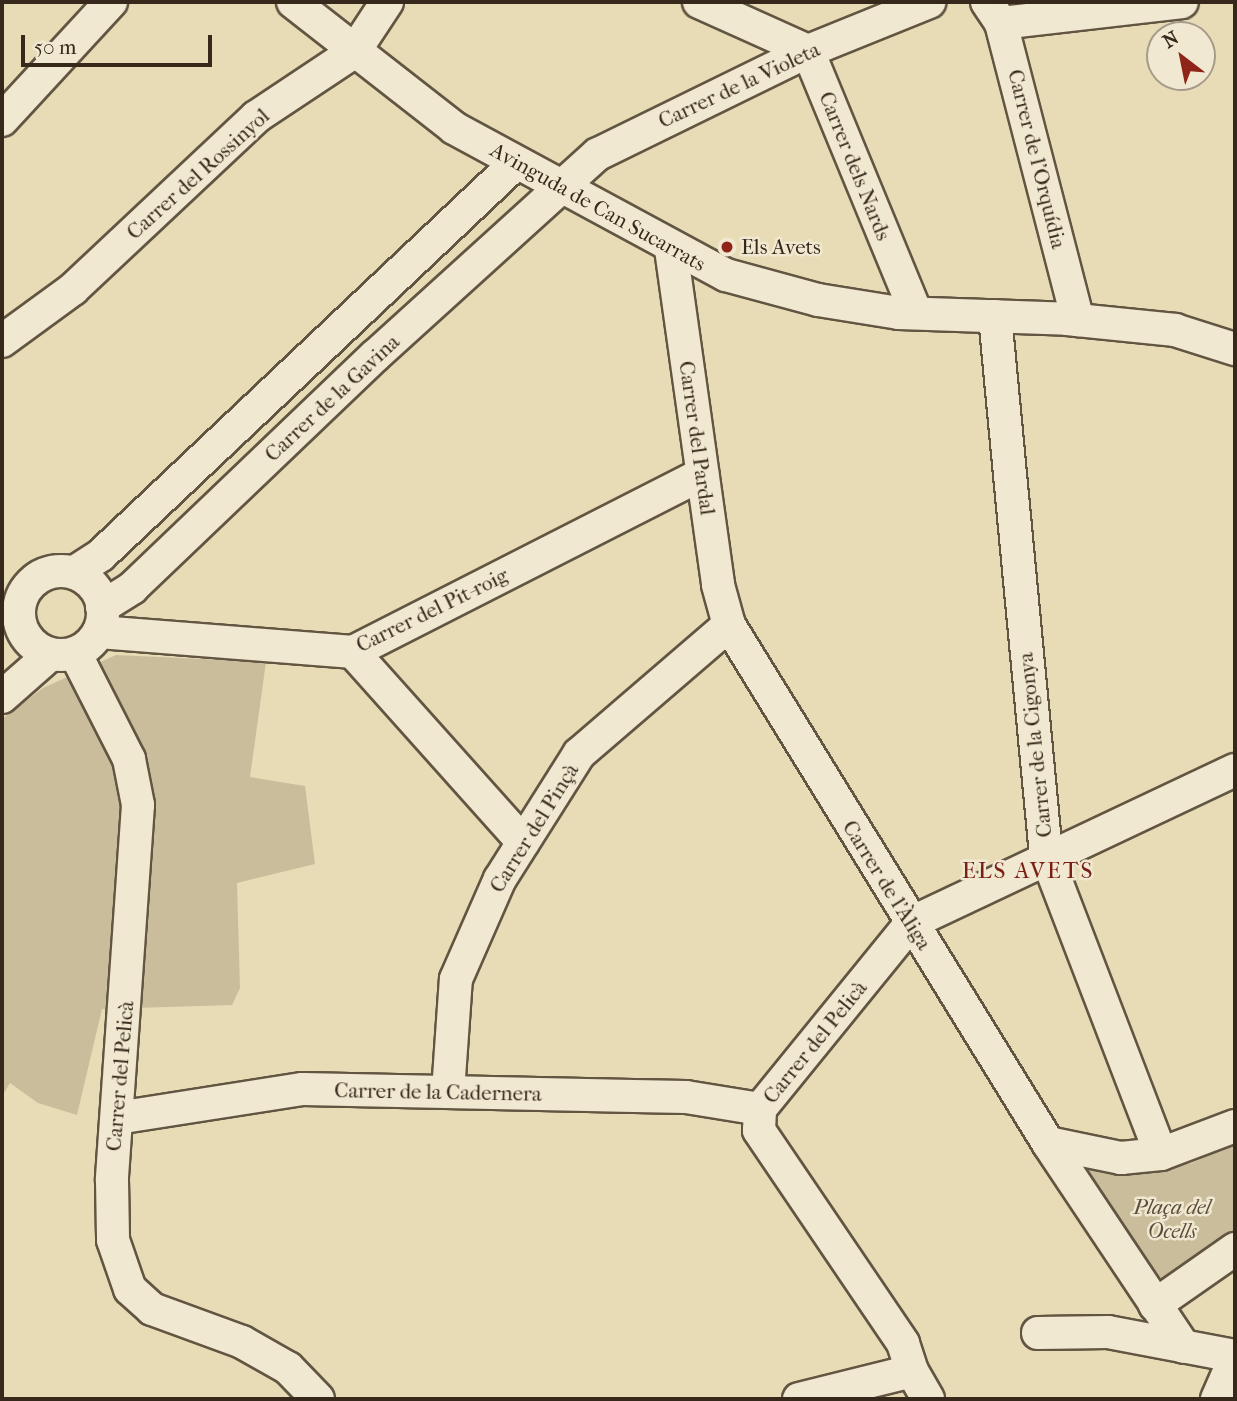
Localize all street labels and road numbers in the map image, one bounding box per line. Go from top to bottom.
street label: Carrer de la Violeta [654,37,824,133]
street label: Carrer de l'Orquídia [1003,67,1071,251]
street label: Carrer dels Nards [814,88,896,244]
street label: Carrer del Rossinyol [121,103,275,245]
street label: Avinguda de Can Sucarrats [486,137,710,277]
street label: Carrer de la Gavina [260,329,404,467]
street label: Carrer del Pardal [674,359,720,517]
street label: Carrer del Pit-roig [352,562,512,658]
street label: Carrer de la Cigonya [1013,651,1057,839]
street label: Carrer del Pinçà [484,759,584,897]
street label: Carrer de l'Àliga [837,816,937,954]
street label: Carrer del Pelicà [758,975,872,1109]
street label: Carrer del Pelicà [101,1000,139,1152]
street label: Carrer de la Cadernera [334,1078,542,1106]

